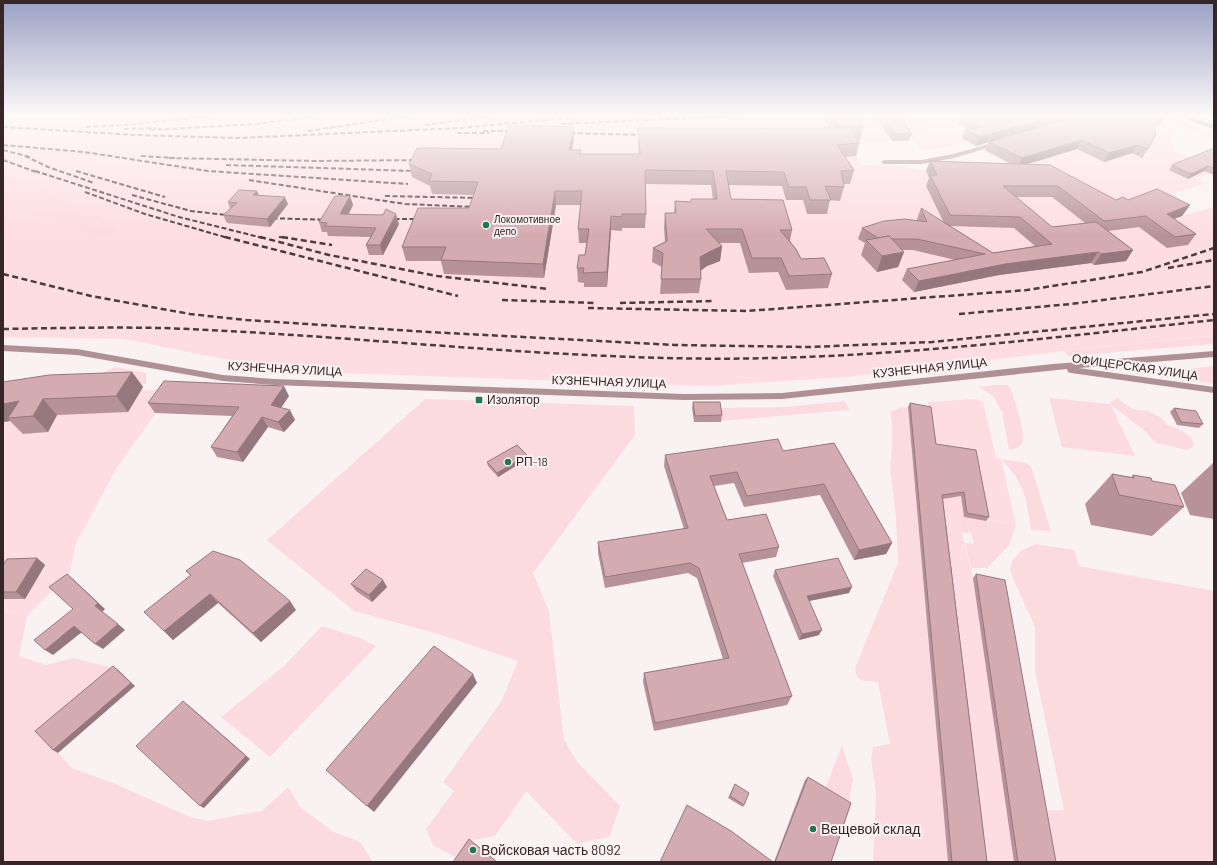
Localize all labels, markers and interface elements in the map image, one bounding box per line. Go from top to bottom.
place label: Локомотивное депо [494,213,561,237]
marker: Локомотивное депо [481,220,491,230]
street label: ОФИЦЕРСКАЯ УЛИЦА [1071,350,1199,383]
street label: КУЗНЕЧНАЯ УЛИЦА [872,354,988,381]
street label: КУЗНЕЧНАЯ УЛИЦА [227,358,343,379]
street label: КУЗНЕЧНАЯ УЛИЦА [551,372,667,391]
place label: Изолятор [487,392,540,407]
marker: Изолятор [474,395,484,405]
place label: РП-18 [516,454,548,468]
marker: РП-18 [503,457,513,467]
place label: Вещевой склад [821,820,920,837]
marker: Вещевой склад [808,824,818,834]
place label: Войсковая часть 8092 [481,841,621,858]
marker: Войсковая часть 8092 [468,845,478,855]

